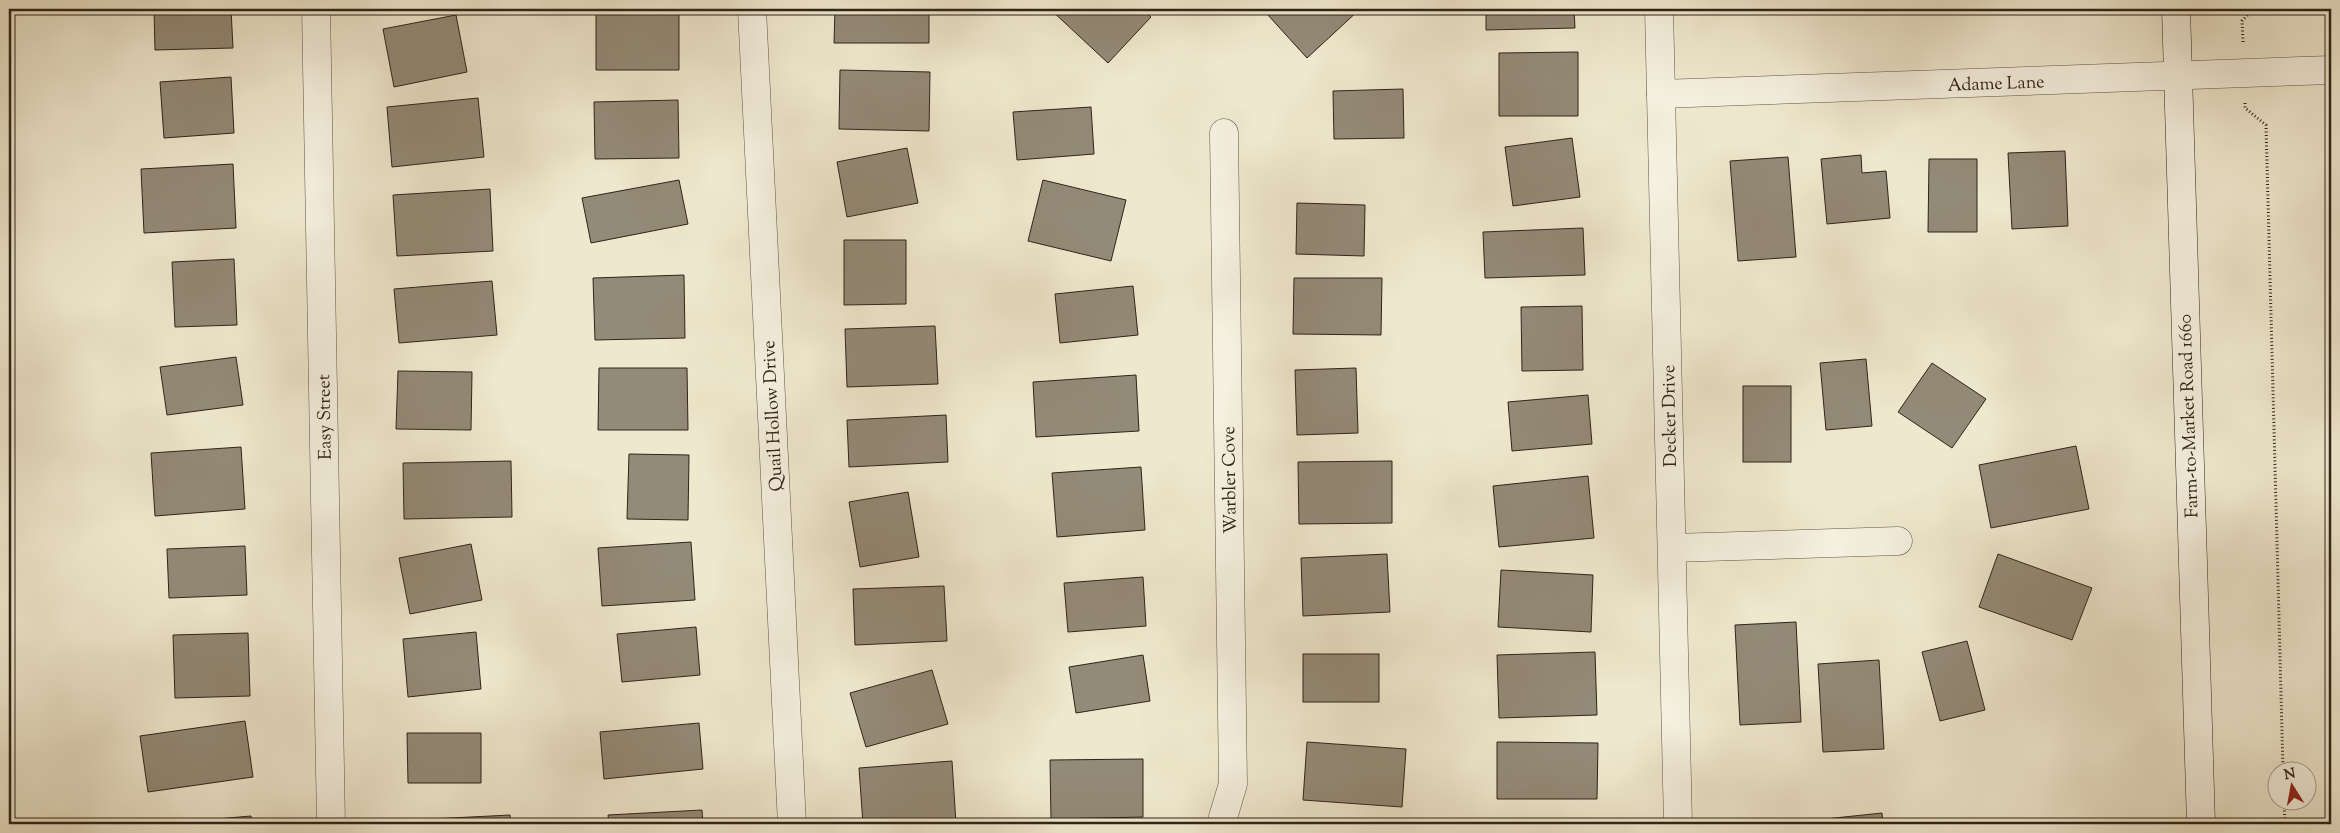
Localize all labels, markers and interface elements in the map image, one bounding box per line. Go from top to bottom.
street label: Adame Lane [1947,70,2045,100]
street label: Farm-to-Market Road 1660 [2173,314,2207,518]
street label: Quail Hollow Drive [757,340,791,492]
street label: Decker Drive [1657,365,1685,467]
street label: Easy Street [312,374,340,460]
street label: Warbler Cove [1217,426,1245,534]
north arrow [2268,760,2318,810]
text: N [2283,764,2297,786]

